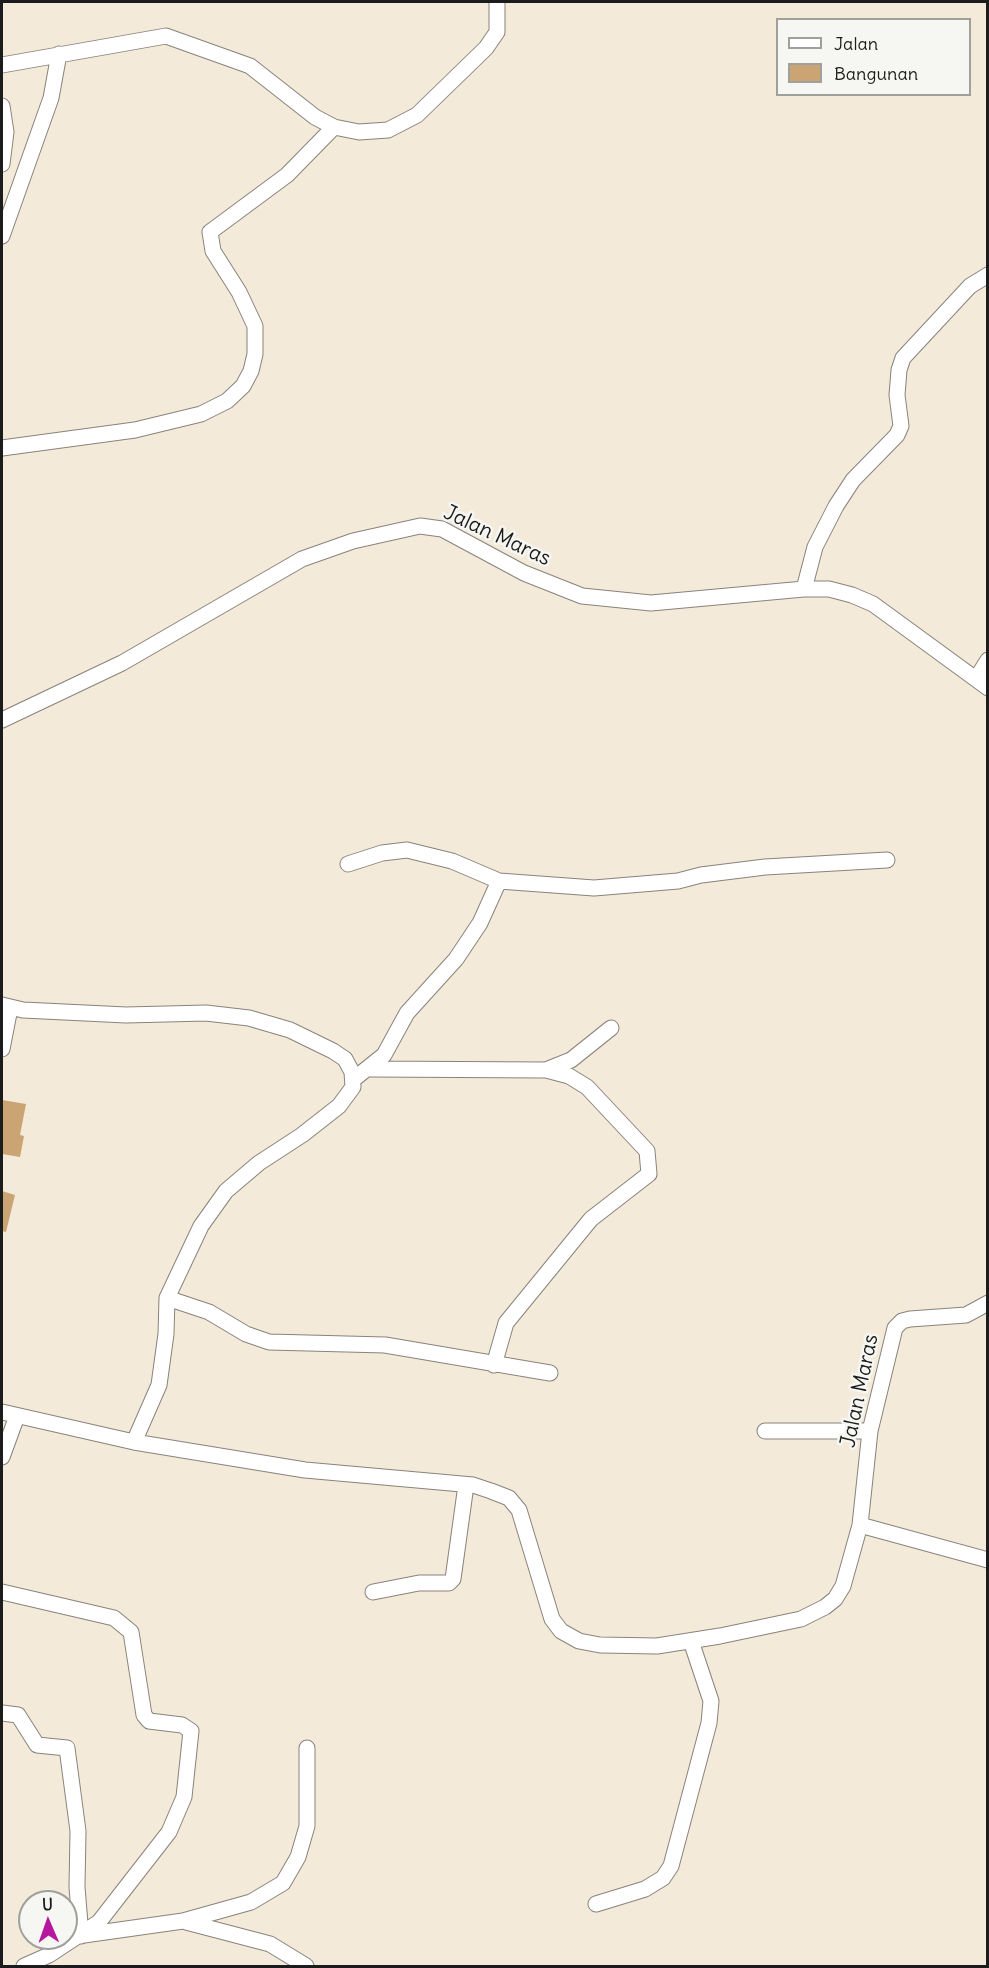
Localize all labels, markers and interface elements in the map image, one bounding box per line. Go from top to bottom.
legend [776,18,971,96]
text: Jalan [834,32,878,55]
text: Bangunan [834,62,918,85]
street label: Jalan Maras [439,500,555,572]
street label: Jalan Maras [836,1332,884,1450]
north arrow [18,1890,78,1950]
text: U [42,1894,53,1914]

